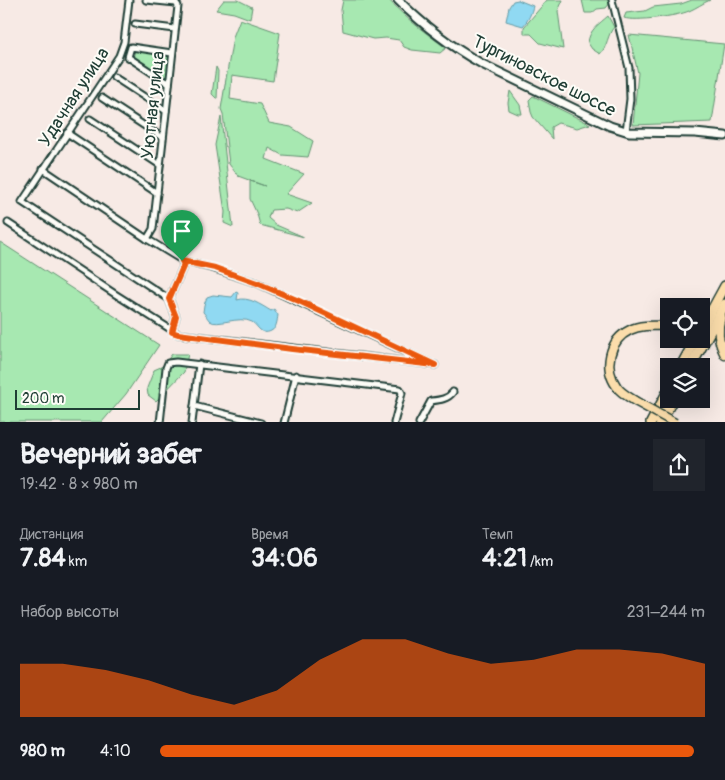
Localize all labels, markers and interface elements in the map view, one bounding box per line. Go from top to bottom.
street label: Тургиновское шоссе [468,30,620,122]
street label: Удачная улица [33,43,115,151]
street label: Уютная улица [136,50,170,160]
pin [161,210,203,261]
icon: arrive [168,217,196,245]
map controls [660,298,710,408]
button: locate [660,298,710,348]
button: layers [660,358,710,408]
scale bar [15,388,140,411]
text: 200 m [22,390,64,407]
text: Вечерний забег [20,437,202,472]
button: share [653,439,705,491]
text: 19:42 · 8 × 980 m [20,474,138,494]
text: Дистанция [20,526,84,543]
text: Время [251,526,288,543]
text: Темп [482,526,513,543]
text: 7.84 [20,543,66,574]
text: 34:06 [251,543,318,574]
text: 4:21 [482,543,527,574]
text: km [66,553,87,570]
text: /km [527,553,553,570]
text: Набор высоты [20,602,119,622]
text: 231–244 m [627,602,705,622]
text: 980 m [20,741,65,761]
text: 4:10 [100,741,131,761]

